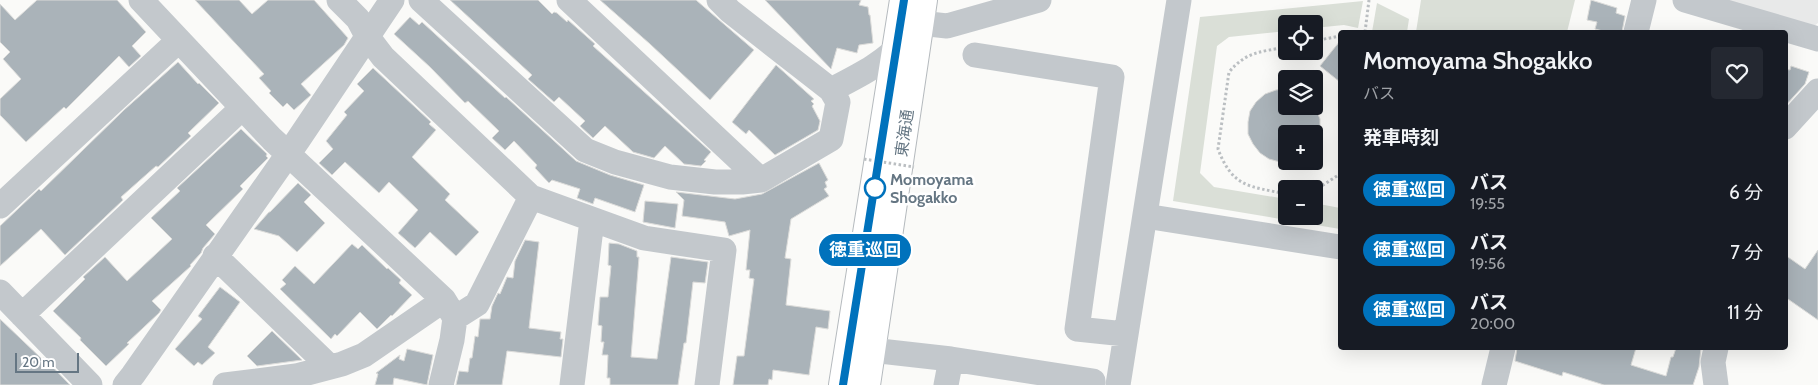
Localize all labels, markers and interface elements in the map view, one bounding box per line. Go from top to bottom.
map controls [1278,15,1323,225]
button: locate [1278,15,1323,60]
text: Momoyama Shogakko [1363,46,1592,75]
button: heart [1711,47,1763,99]
button: layers [1278,70,1323,115]
text: バス [1363,84,1395,103]
street label: 東海通 [892,108,917,158]
button: + [1278,125,1323,170]
text: 発車時刻 [1363,126,1439,149]
place label: Momoyama Shogakko [890,170,973,207]
text: バス [1470,171,1508,194]
marker: Momoyama Shogakko [864,177,886,199]
text: 徳重巡回 [1373,179,1445,201]
button: − [1278,180,1323,225]
text: 6 分 [1729,181,1763,204]
text: 19:55 [1470,194,1505,213]
text: バス [1470,231,1508,254]
line badge: 徳重巡回 [830,234,900,266]
text: 徳重巡回 [829,239,901,261]
text: 徳重巡回 [1373,239,1445,261]
text: 7 分 [1730,241,1763,264]
text: 19:56 [1470,254,1505,273]
text: バス [1470,291,1508,314]
text: 徳重巡回 [1373,299,1445,321]
text: 11 分 [1727,301,1763,324]
text: 20:00 [1470,314,1515,333]
scale bar [15,350,79,373]
text: 20 m [22,353,55,371]

